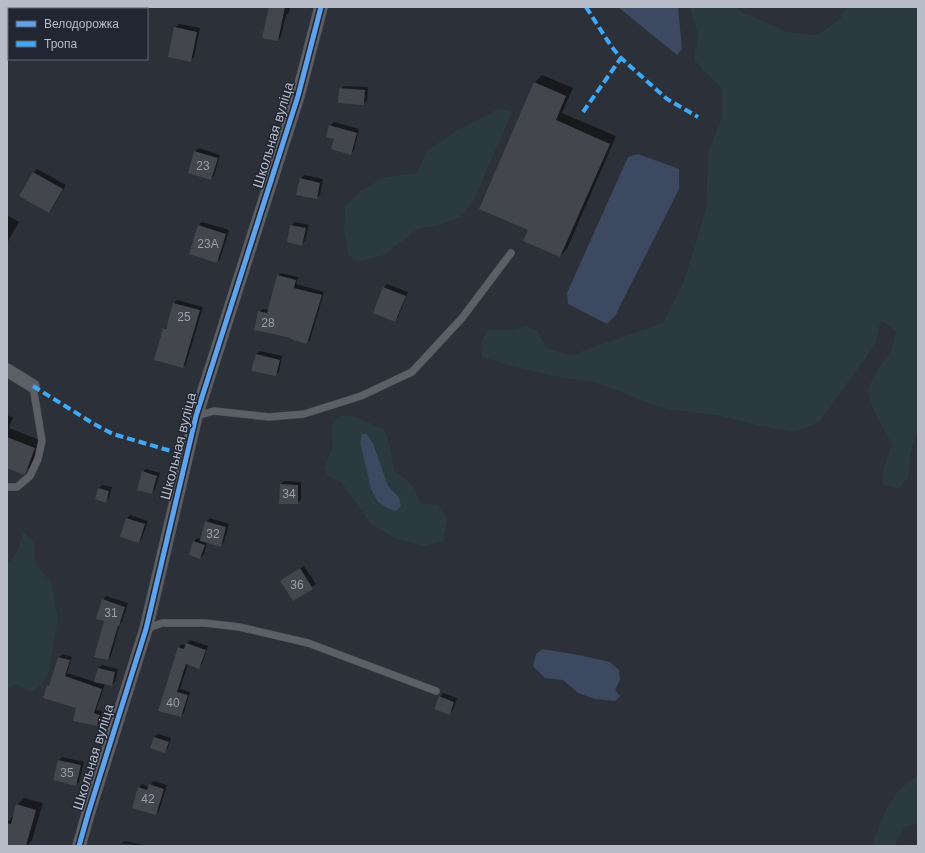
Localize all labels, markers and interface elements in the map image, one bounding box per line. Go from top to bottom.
legend [8,8,148,60]
text: Велодорожка [44,17,119,31]
text: Тропа [44,37,78,51]
street label: Школьная вуліца [249,80,297,190]
house number: 23 [196,159,210,173]
house number: 23А [197,237,219,251]
house number: 25 [177,310,191,324]
house number: 28 [261,316,275,330]
street label: Школьная вуліца [157,391,199,501]
house number: 34 [282,487,296,501]
house number: 32 [206,527,220,541]
house number: 36 [290,578,304,592]
house number: 31 [104,606,118,620]
house number: 40 [166,696,180,710]
street label: Школьная вуліца [69,702,117,812]
house number: 35 [60,766,74,780]
house number: 42 [141,792,155,806]

